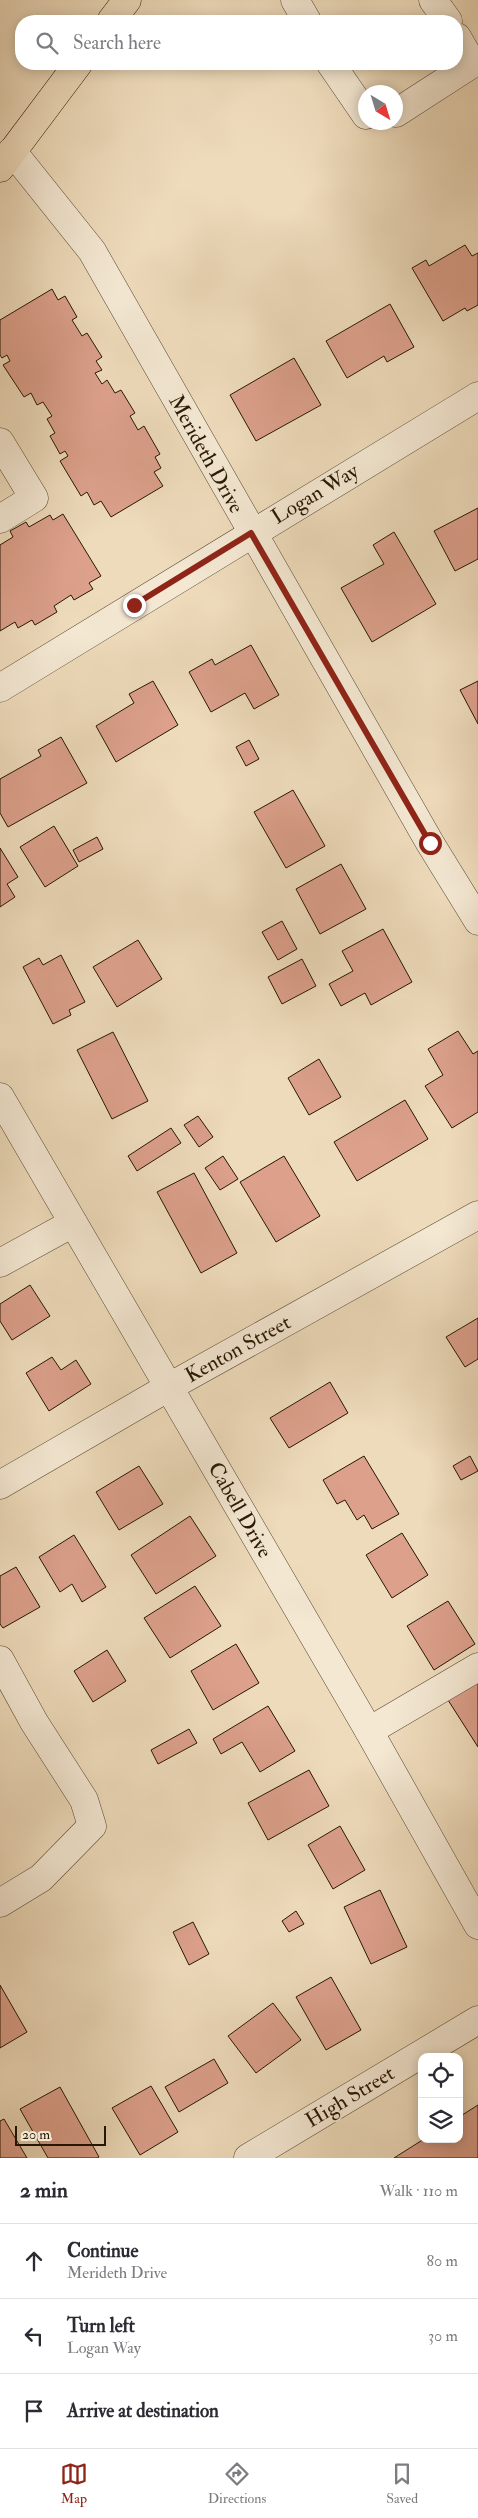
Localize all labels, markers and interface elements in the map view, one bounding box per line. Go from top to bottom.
search box [15,15,463,70]
icon: search [33,29,61,57]
text: Search here [73,31,161,55]
north arrow [358,85,403,130]
street label: Merideth Drive [162,390,250,518]
street label: Logan Way [267,457,364,531]
route end [123,594,146,617]
route start [419,832,442,855]
street label: Kenton Street [180,1309,296,1389]
street label: Cabell Drive [202,1457,278,1563]
map controls [418,2053,463,2143]
button: locate [418,2053,463,2098]
street label: High Street [301,2060,400,2134]
button: layers [418,2098,463,2143]
scale bar [15,2123,106,2146]
text: 20 m [22,2126,50,2143]
text: 2 min [20,2177,68,2204]
text: Walk · 110 m [380,2181,458,2201]
text: Continue [67,2239,138,2263]
icon: ahead [20,2247,48,2275]
text: 80 m [427,2251,458,2271]
text: Merideth Drive [67,2263,167,2283]
text: Turn left [67,2314,135,2338]
icon: left [20,2322,48,2350]
text: 30 m [428,2326,458,2346]
text: Logan Way [67,2338,141,2358]
icon: arrive [20,2397,48,2425]
text: Arrive at destination [67,2399,219,2423]
tab: Map [60,2460,88,2507]
tab: Directions [208,2460,266,2507]
tab: Saved [386,2460,418,2507]

